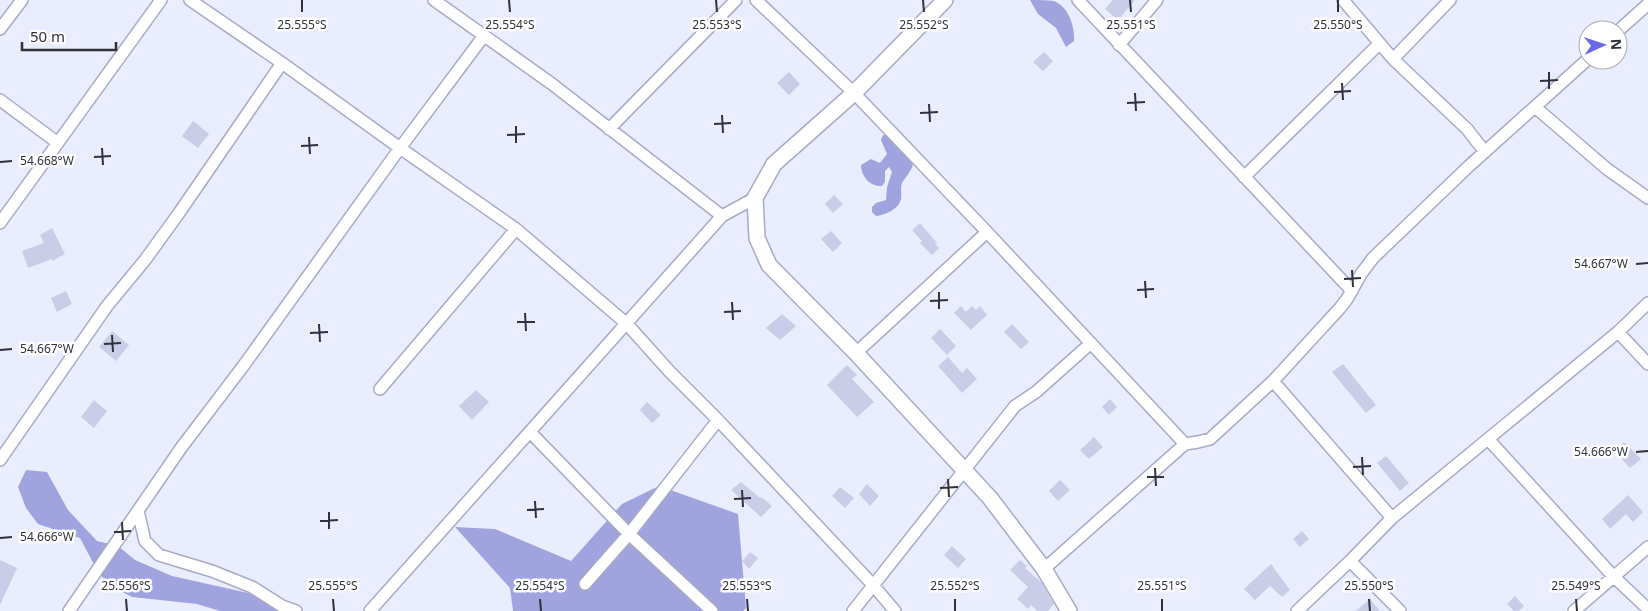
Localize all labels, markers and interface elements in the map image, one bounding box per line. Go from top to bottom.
text: 25.555°S [277,16,327,33]
text: 25.554°S [485,16,535,33]
text: 25.553°S [692,16,742,33]
text: 25.552°S [899,16,949,33]
text: 25.551°S [1106,16,1156,33]
text: 25.550°S [1313,16,1363,33]
scale bar [22,20,116,52]
north arrow [1578,20,1628,70]
text: 50 m [30,26,65,46]
text: N [1607,38,1626,50]
text: 54.668°W [20,152,74,169]
text: 54.667°W [1574,255,1628,272]
text: 54.667°W [20,340,74,357]
text: 54.666°W [1574,443,1628,460]
text: 54.666°W [20,528,74,545]
text: 25.556°S [101,577,151,594]
text: 25.555°S [308,577,358,594]
text: 25.554°S [515,577,565,594]
text: 25.553°S [722,577,772,594]
text: 25.552°S [930,577,980,594]
text: 25.551°S [1137,577,1187,594]
text: 25.550°S [1344,577,1394,594]
text: 25.549°S [1551,577,1601,594]

